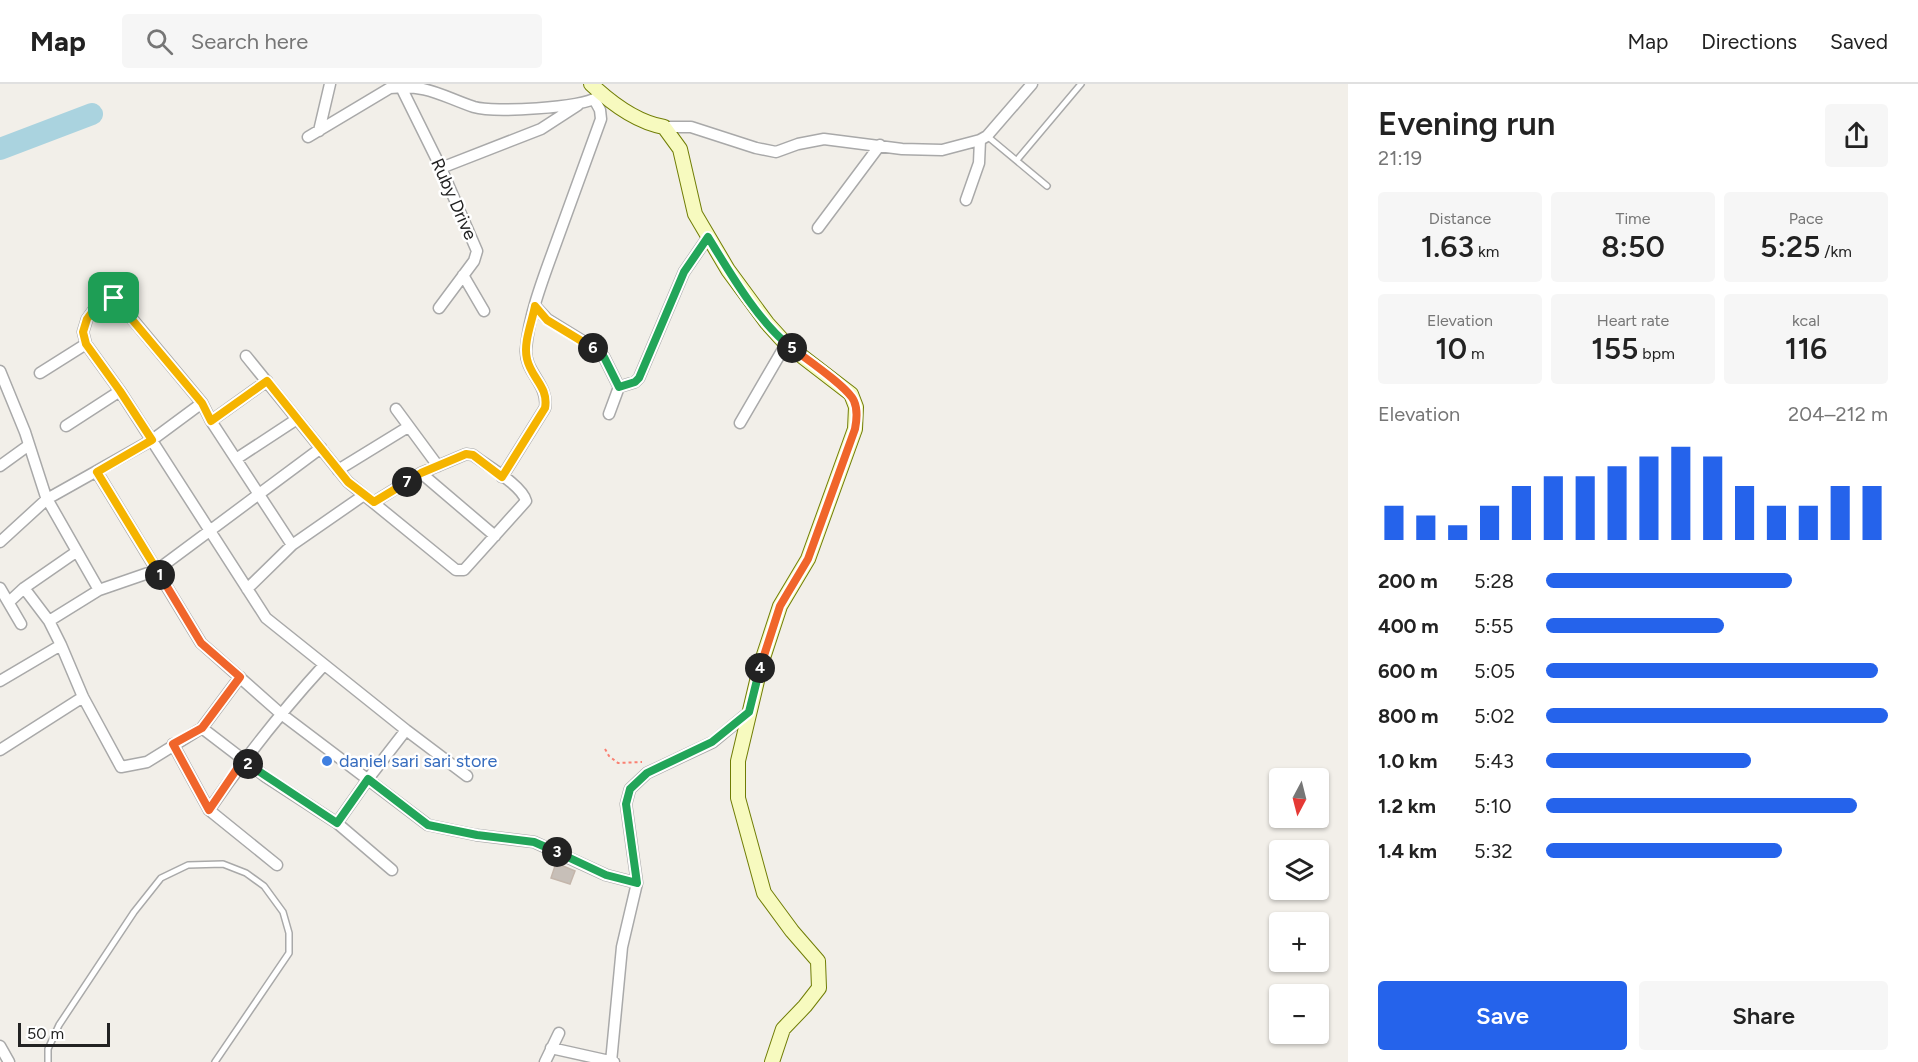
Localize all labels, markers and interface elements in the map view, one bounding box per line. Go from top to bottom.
search box [122,14,542,68]
text: Map [30,24,86,58]
icon: search [143,25,176,58]
text: Search here [191,28,308,55]
text: Map [1627,29,1668,54]
text: Directions [1701,29,1797,54]
text: Saved [1830,29,1888,54]
text: Evening run [1378,104,1555,143]
button: share [1825,104,1888,167]
text: 21:19 [1378,146,1422,170]
street label: Ruby Drive [426,155,482,243]
text: Distance [1429,209,1491,228]
text: Time [1616,209,1650,228]
text: Pace [1789,209,1823,228]
text: 1.63 [1421,228,1474,265]
text: 8:50 [1601,228,1665,265]
text: 5:25 [1760,228,1820,265]
text: km [1474,242,1499,261]
text: /km [1820,242,1852,261]
pin [88,272,139,323]
icon: arrive [97,281,130,314]
text: Elevation [1427,311,1493,330]
text: Heart rate [1597,311,1669,330]
text: kcal [1792,311,1820,330]
text: 10 [1435,330,1467,367]
text: 155 [1591,330,1638,367]
text: 116 [1785,330,1827,367]
pin: 6 [578,333,608,363]
pin: 5 [777,333,807,363]
text: 6 [588,338,598,357]
text: 5 [787,338,797,357]
text: m [1467,344,1485,363]
text: bpm [1638,344,1675,363]
text: Elevation [1378,402,1460,426]
text: 204–212 m [1788,402,1888,426]
pin: 7 [392,467,422,497]
text: 7 [403,472,411,491]
pin: 1 [145,560,175,590]
text: 1 [157,565,163,584]
text: 200 m [1378,569,1438,593]
text: 5:28 [1474,569,1514,593]
text: 400 m [1378,614,1439,638]
text: 5:55 [1474,614,1514,638]
pin: 4 [745,653,775,683]
text: 4 [755,658,765,677]
text: 600 m [1378,659,1438,683]
text: 5:05 [1474,659,1515,683]
text: 800 m [1378,704,1438,728]
text: 5:02 [1474,704,1515,728]
pin: 2 [233,749,263,779]
text: 1.0 km [1378,749,1437,773]
text: 5:43 [1474,749,1514,773]
place label: daniel sari sari store [339,750,497,772]
text: 2 [243,754,253,773]
marker: daniel sari sari store [320,754,334,768]
north arrow [1269,768,1329,828]
map controls [1269,768,1329,1044]
text: 1.2 km [1378,794,1436,818]
text: 5:10 [1474,794,1512,818]
pin: 3 [542,837,572,867]
text: 1.4 km [1378,839,1437,863]
text: 5:32 [1474,839,1513,863]
button: layers [1269,840,1329,900]
text: 3 [553,842,561,861]
button: + [1269,912,1329,972]
button: Save [1378,981,1627,1050]
button: Share [1639,981,1888,1050]
button: − [1269,984,1329,1044]
scale bar [18,1020,110,1048]
text: 50 m [27,1024,64,1043]

